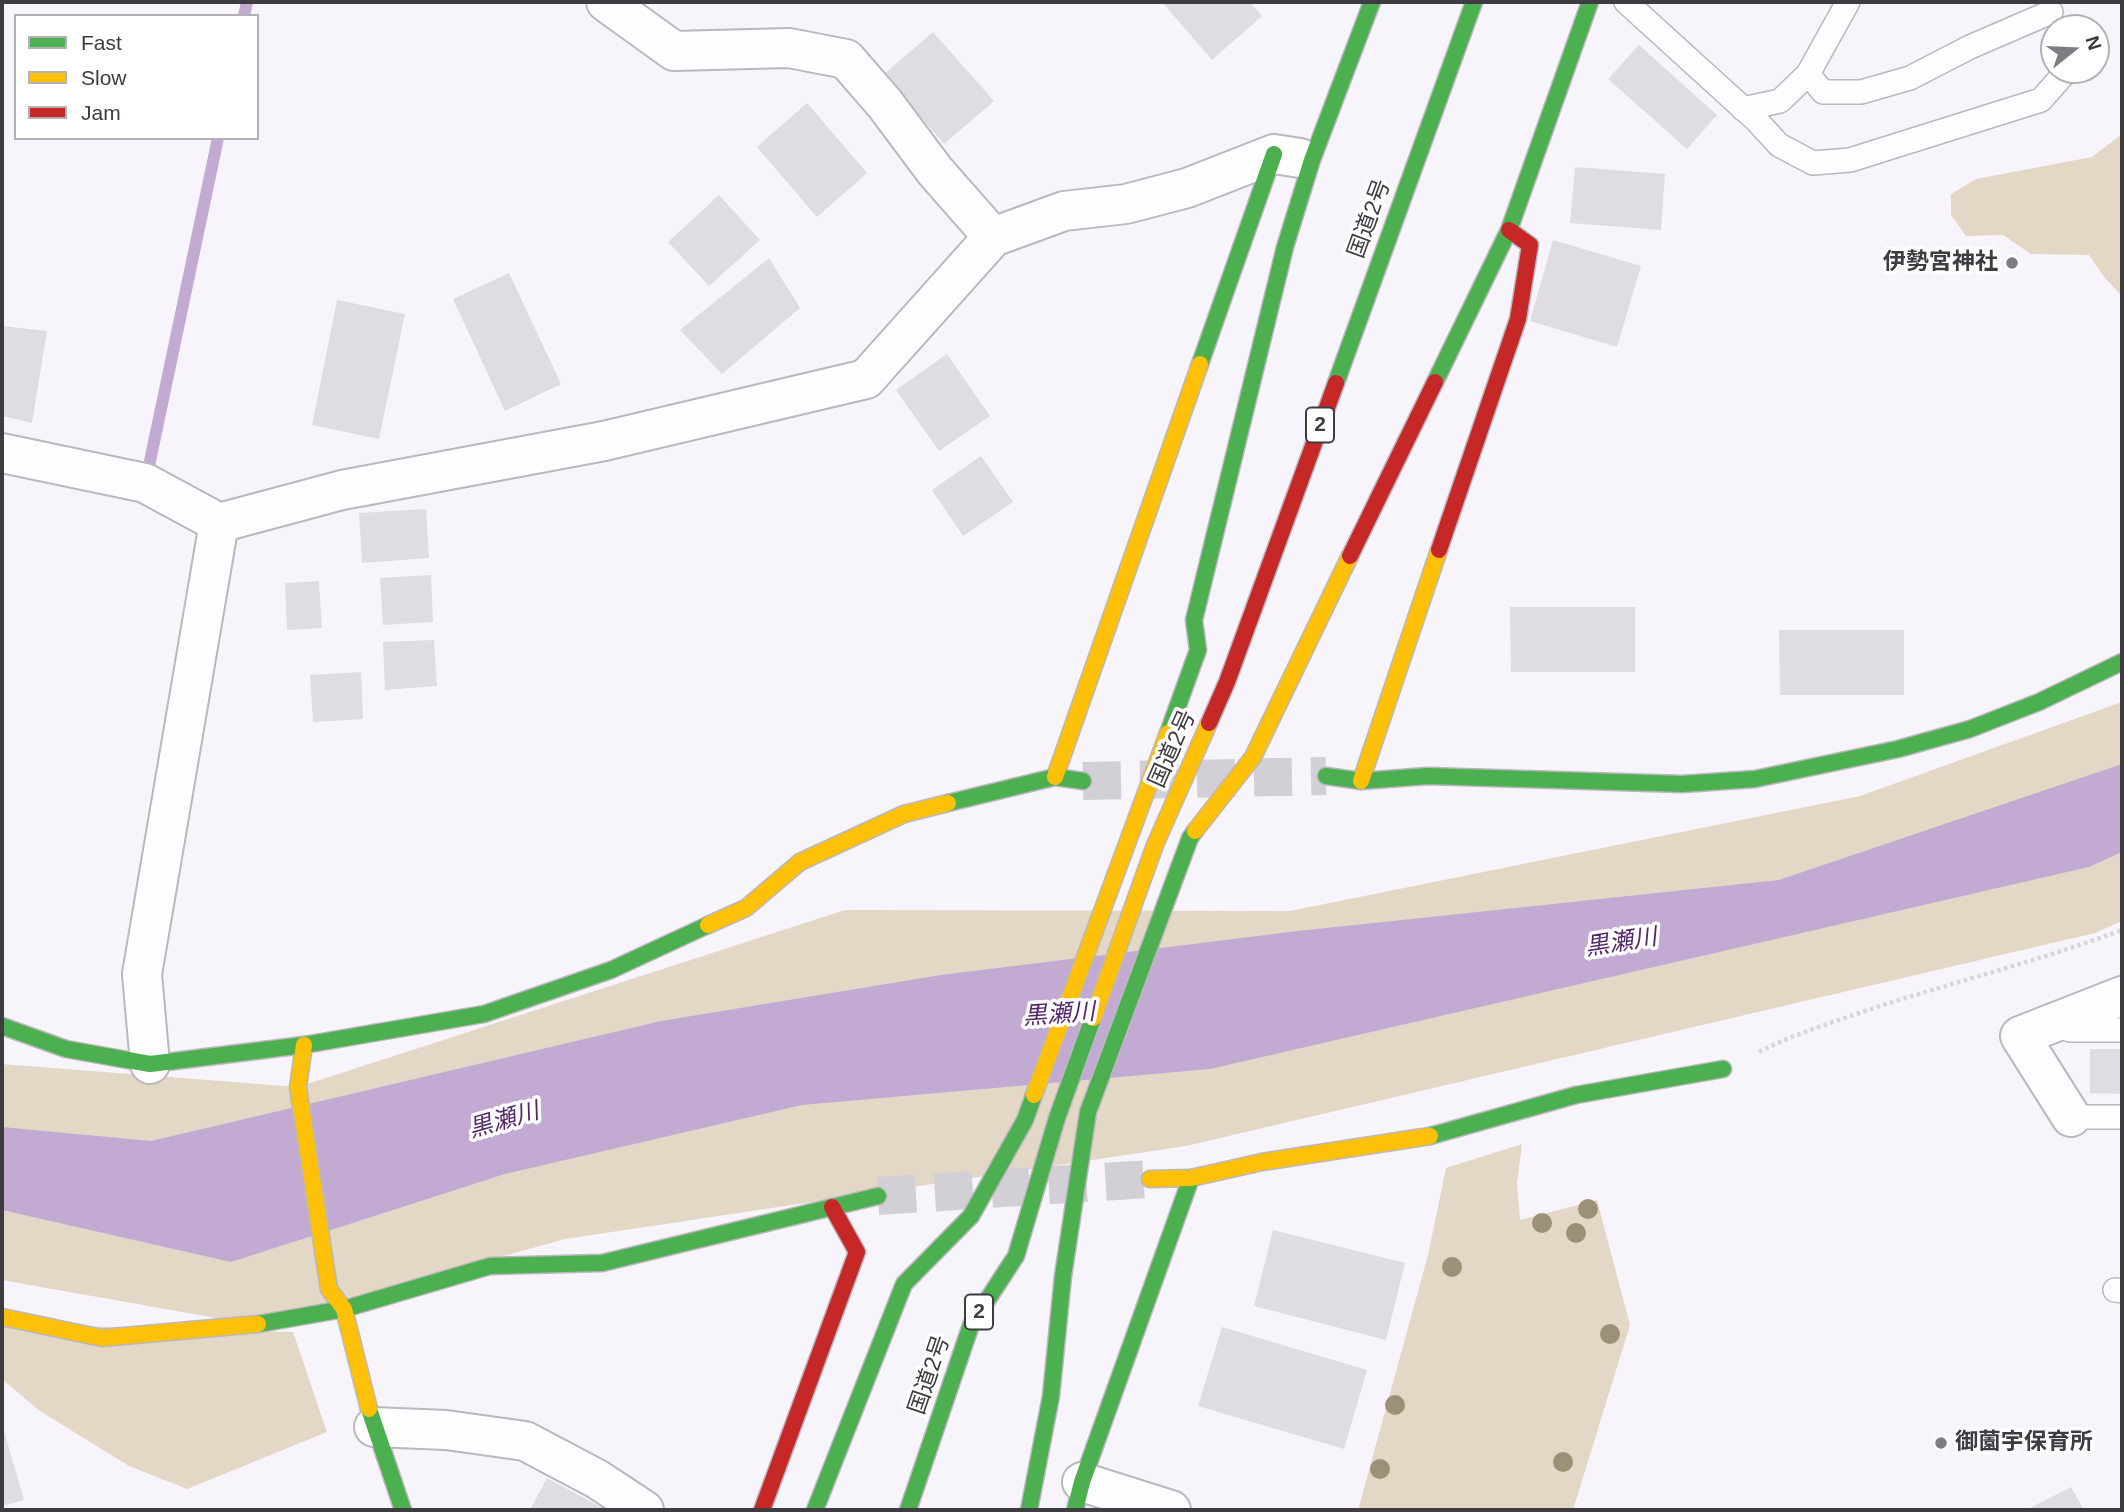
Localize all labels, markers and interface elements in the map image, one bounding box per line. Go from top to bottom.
legend [14,14,259,140]
north arrow [2040,14,2110,84]
text: Fast [81,31,122,54]
text: N [2081,33,2106,53]
text: Slow [81,66,127,89]
text: Jam [81,101,121,124]
street label: 国道2号 [1343,176,1397,262]
place label: 伊勢宮神社 [1883,249,1998,277]
marker: 伊勢宮神社 [2004,255,2020,271]
road number: 2 [1306,408,1334,442]
street label: 国道2号 [1144,706,1202,792]
water label: 黒瀬川 [1583,923,1659,963]
water label: 黒瀬川 [1022,998,1096,1032]
water label: 黒瀬川 [465,1097,543,1145]
road number: 2 [965,1294,993,1330]
street label: 国道2号 [904,1332,956,1418]
place label: 御薗宇保育所 [1955,1429,2093,1457]
marker: 御薗宇保育所 [1933,1435,1949,1451]

